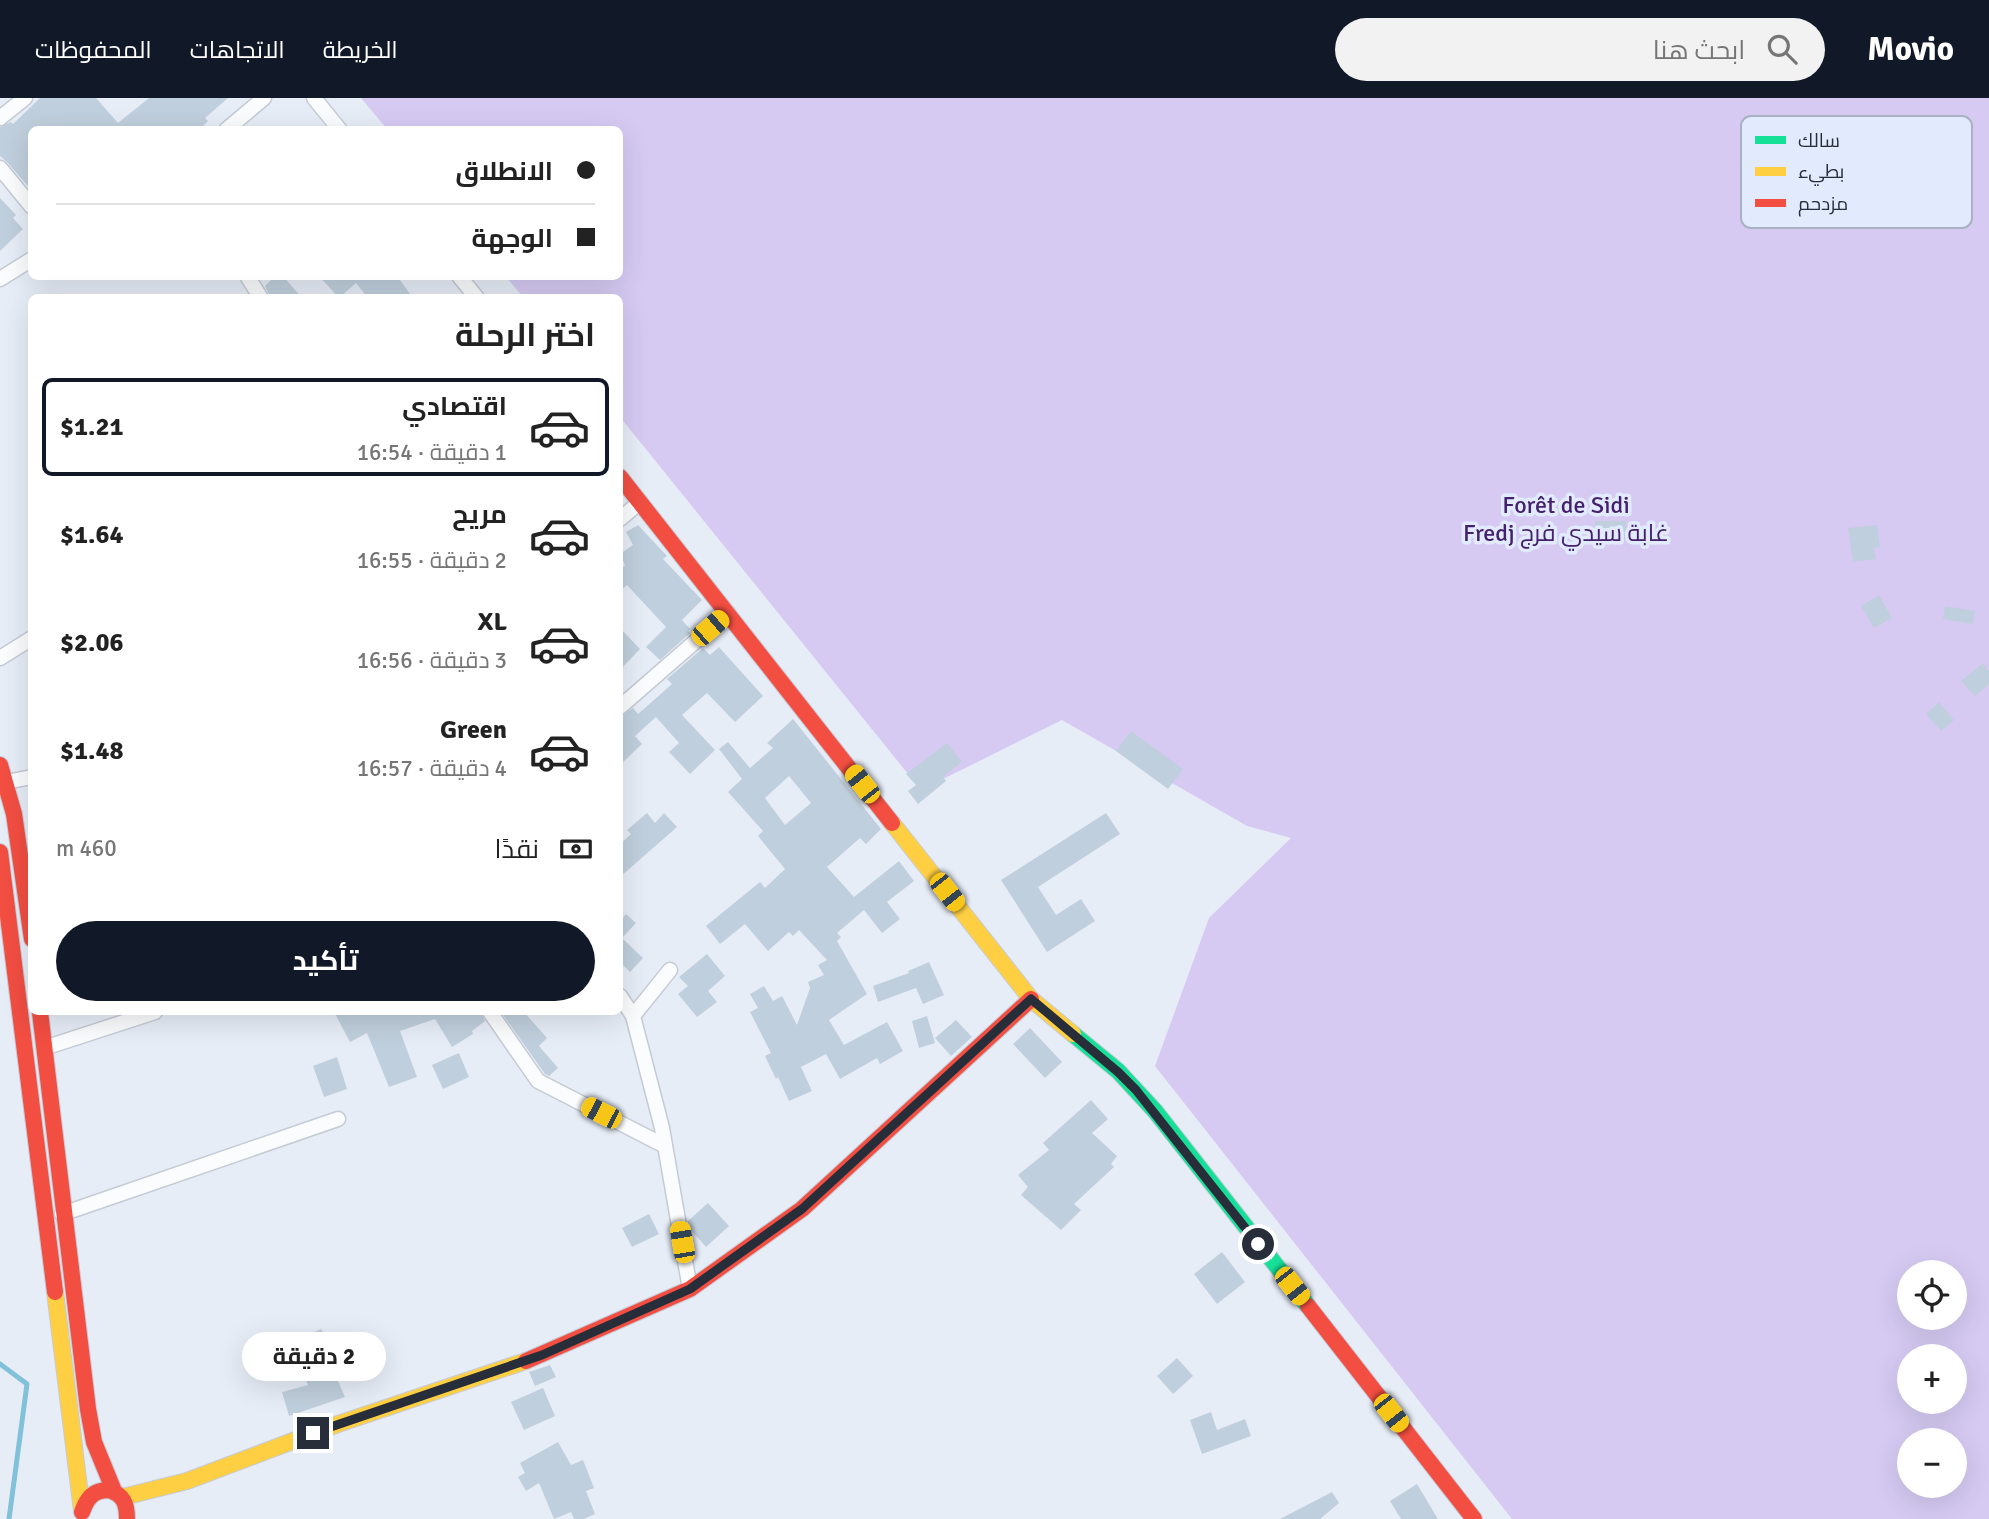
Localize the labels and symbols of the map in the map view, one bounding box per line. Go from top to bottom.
legend [1741,116,1972,228]
text: سالك [1798,129,1840,153]
text: بطيء [1798,160,1844,186]
text: مزدحم [1798,192,1848,217]
park label: Forêt de Sidi Fredj غابة سيدي فرج [1463,490,1669,551]
car [688,606,733,650]
car [841,761,884,807]
car [926,869,969,915]
car [578,1094,625,1132]
car [669,1219,696,1265]
route start [1242,1228,1274,1260]
car [1271,1263,1314,1309]
callout: 2 دقيقة [241,1332,385,1380]
car [1370,1390,1413,1436]
route end [297,1417,329,1449]

